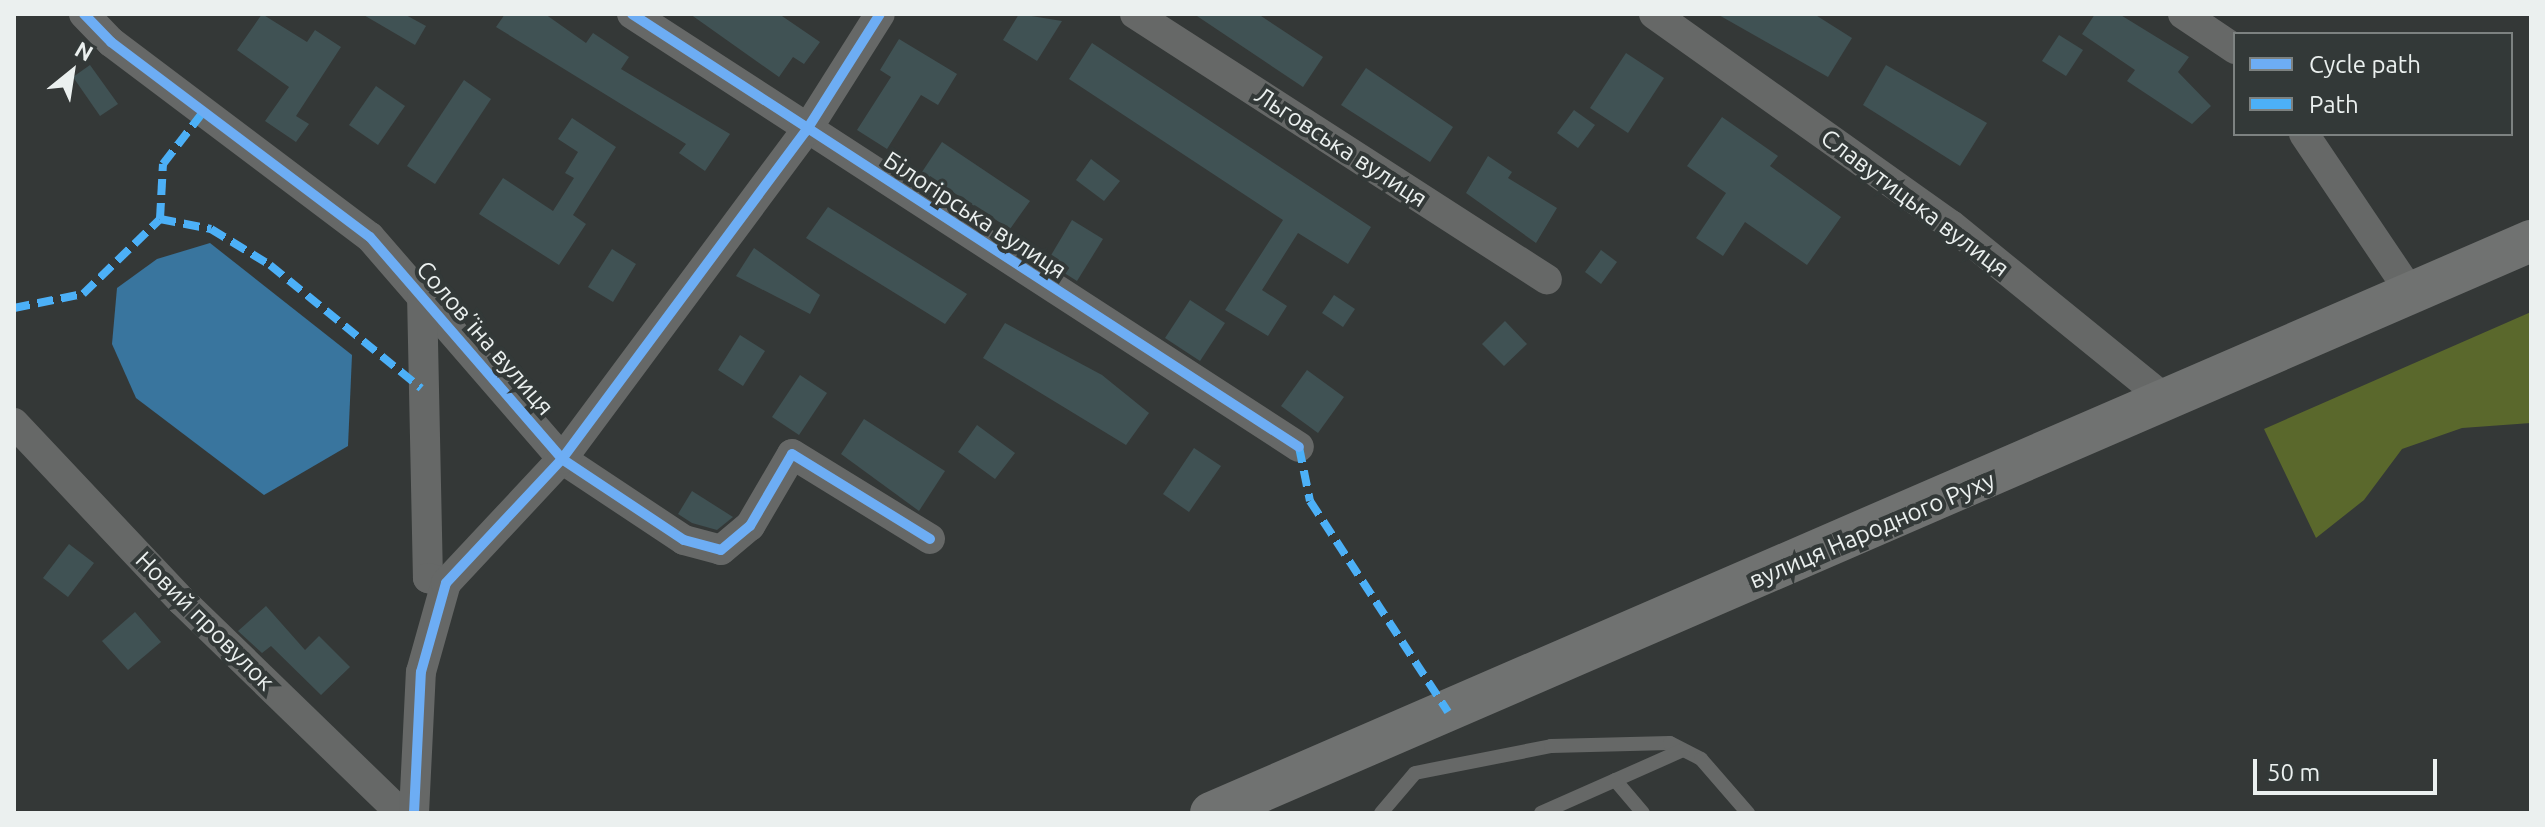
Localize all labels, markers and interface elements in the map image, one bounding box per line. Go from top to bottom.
north arrow [32,32,112,112]
legend [2233,32,2513,136]
text: N [71,36,98,66]
text: Cycle path [2309,51,2421,78]
street label: Льговська вулиця [1250,81,1432,213]
text: Path [2309,91,2359,118]
street label: Славутицька вулиця [1815,123,2015,283]
street label: Білогірська вулиця [878,145,1072,285]
street label: Соловʼїна вулиця [410,255,560,421]
street label: вулиця Народного Руху [1745,465,1999,595]
street label: Новий провулок [130,546,280,696]
scale bar [2257,743,2441,793]
text: 50 m [2267,759,2320,786]

